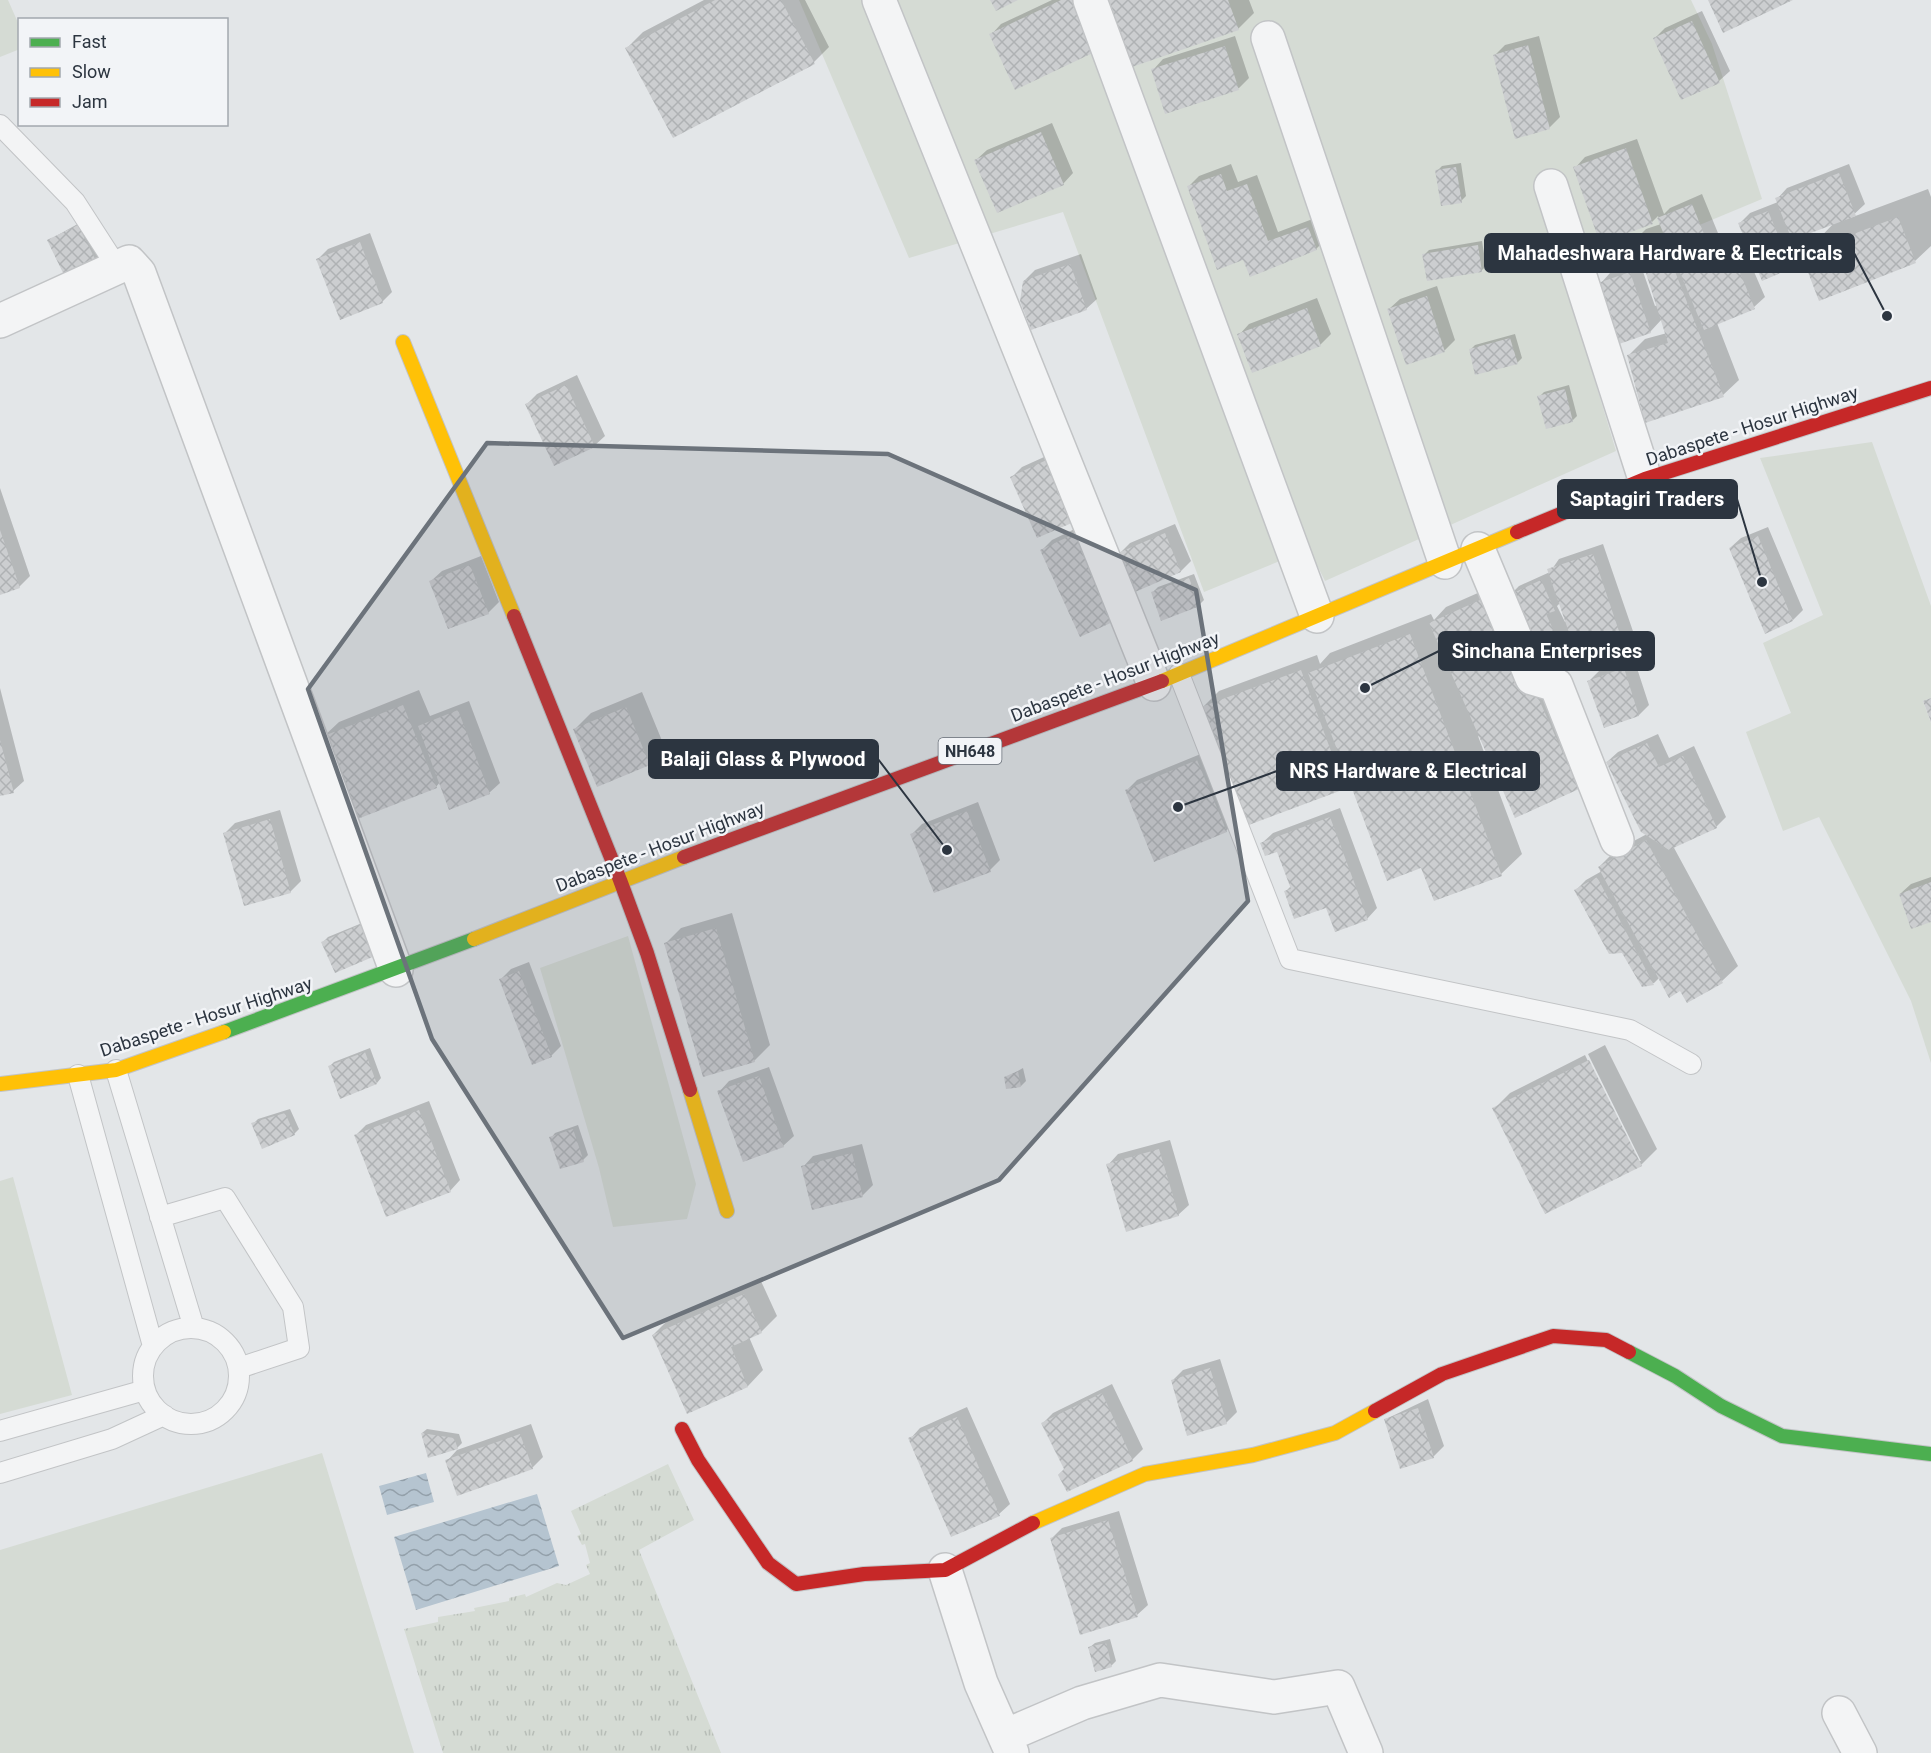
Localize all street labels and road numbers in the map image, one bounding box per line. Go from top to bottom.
street label: Dabaspete - Hosur Highway [1643,381,1861,470]
street label: Dabaspete - Hosur Highway [1008,627,1222,726]
road number: NH648 [938,738,1002,764]
street label: Dabaspete - Hosur Highway [553,797,767,896]
street label: Dabaspete - Hosur Highway [97,972,315,1061]

